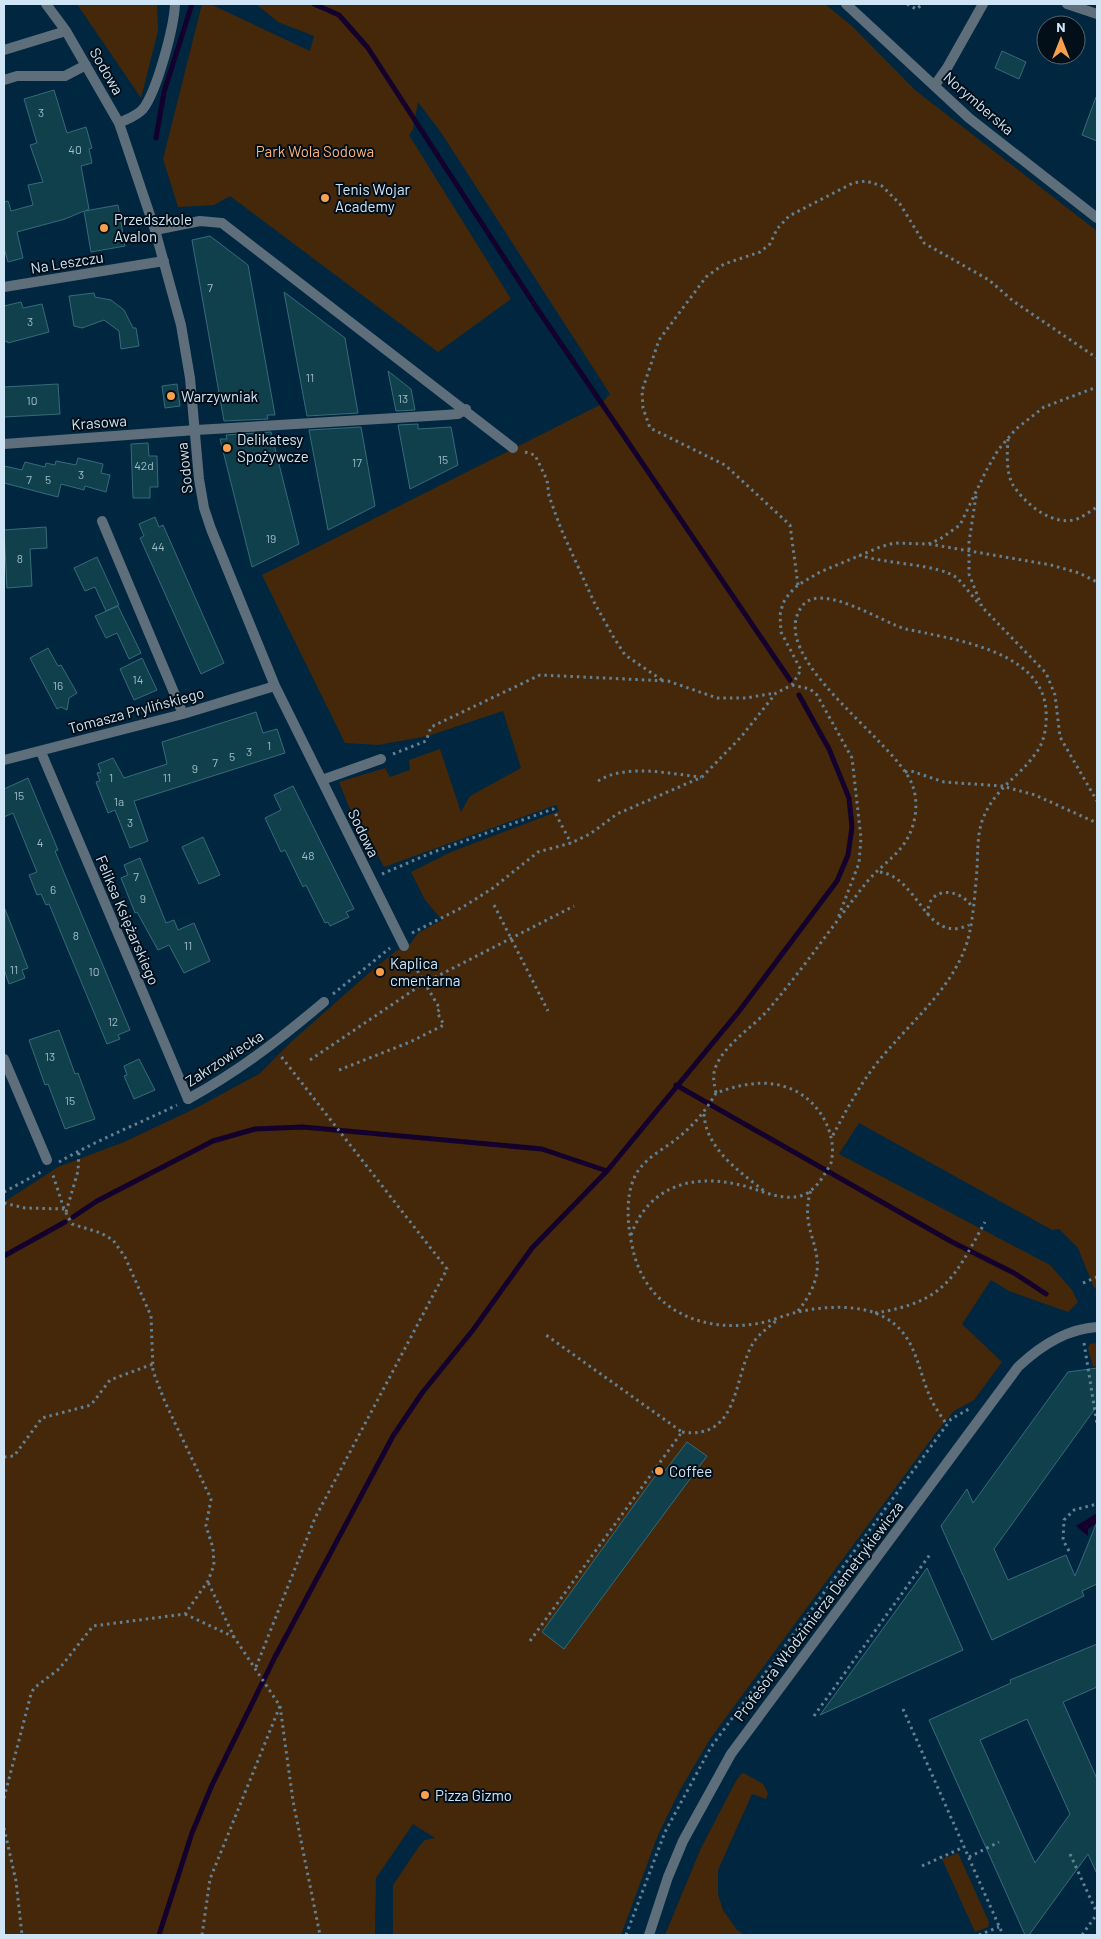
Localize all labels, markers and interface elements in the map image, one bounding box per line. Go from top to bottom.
north arrow [1036,15,1086,65]
text: N [1056,18,1066,35]
street label: Sodowa [86,44,128,98]
street label: Norymberska [940,68,1018,138]
house number: 3 [38,105,44,119]
house number: 40 [68,142,82,156]
park label: Park Wola Sodowa [256,142,374,160]
place label: Tenis Wojar Academy [335,180,411,215]
marker: Tenis Wojar Academy [319,192,331,204]
place label: Przedszkole Avalon [114,210,192,245]
marker: Przedszkole Avalon [98,222,110,234]
street label: Na Leszczu [29,247,105,277]
house number: 7 [207,280,213,294]
house number: 3 [27,314,33,328]
house number: 11 [306,370,314,384]
place label: Warzywniak [181,387,259,405]
marker: Warzywniak [165,390,177,402]
house number: 13 [398,391,408,405]
house number: 10 [27,393,37,407]
street label: Krasowa [71,411,127,433]
place label: Delikatesy Spożywcze [237,430,309,465]
street label: Sodowa [172,442,196,494]
marker: Delikatesy Spożywcze [221,442,233,454]
house number: 15 [438,452,448,466]
house number: 17 [352,455,362,469]
house number: 42d [134,458,154,472]
house number: 3 [78,467,84,481]
house number: 7 [26,472,32,486]
house number: 5 [45,472,51,486]
house number: 19 [266,531,276,545]
house number: 44 [151,539,165,553]
house number: 8 [17,551,23,565]
house number: 14 [133,672,143,686]
house number: 16 [53,678,63,692]
street label: Tomasza Prylińskiego [66,683,206,737]
house number: 1 [267,738,271,752]
house number: 3 [246,744,252,758]
house number: 5 [229,749,235,763]
house number: 7 [212,755,218,769]
house number: 9 [192,761,198,775]
house number: 1 [109,770,113,784]
house number: 11 [163,770,171,784]
house number: 15 [14,788,24,802]
house number: 1a [114,794,124,808]
street label: Sodowa [345,806,383,860]
house number: 3 [127,815,133,829]
house number: 4 [37,835,43,849]
house number: 48 [302,848,314,862]
street label: Feliksa Księżarskiego [93,852,163,988]
house number: 7 [133,869,139,883]
house number: 6 [50,882,56,896]
house number: 9 [140,891,146,905]
house number: 8 [73,928,79,942]
house number: 11 [184,938,192,952]
place label: Kaplica cmentarna [390,954,461,989]
house number: 11 [10,962,18,976]
house number: 10 [89,964,99,978]
marker: Kaplica cmentarna [374,966,386,978]
house number: 12 [108,1014,118,1028]
street label: Zakrzowiecka [182,1026,266,1090]
house number: 13 [45,1049,55,1063]
house number: 15 [65,1093,75,1107]
place label: Coffee [669,1462,712,1480]
marker: Coffee [653,1465,665,1477]
street label: Profesora Włodzimierza Demetrykiewicza [729,1498,907,1724]
place label: Pizza Gizmo [435,1786,512,1804]
marker: Pizza Gizmo [419,1789,431,1801]

